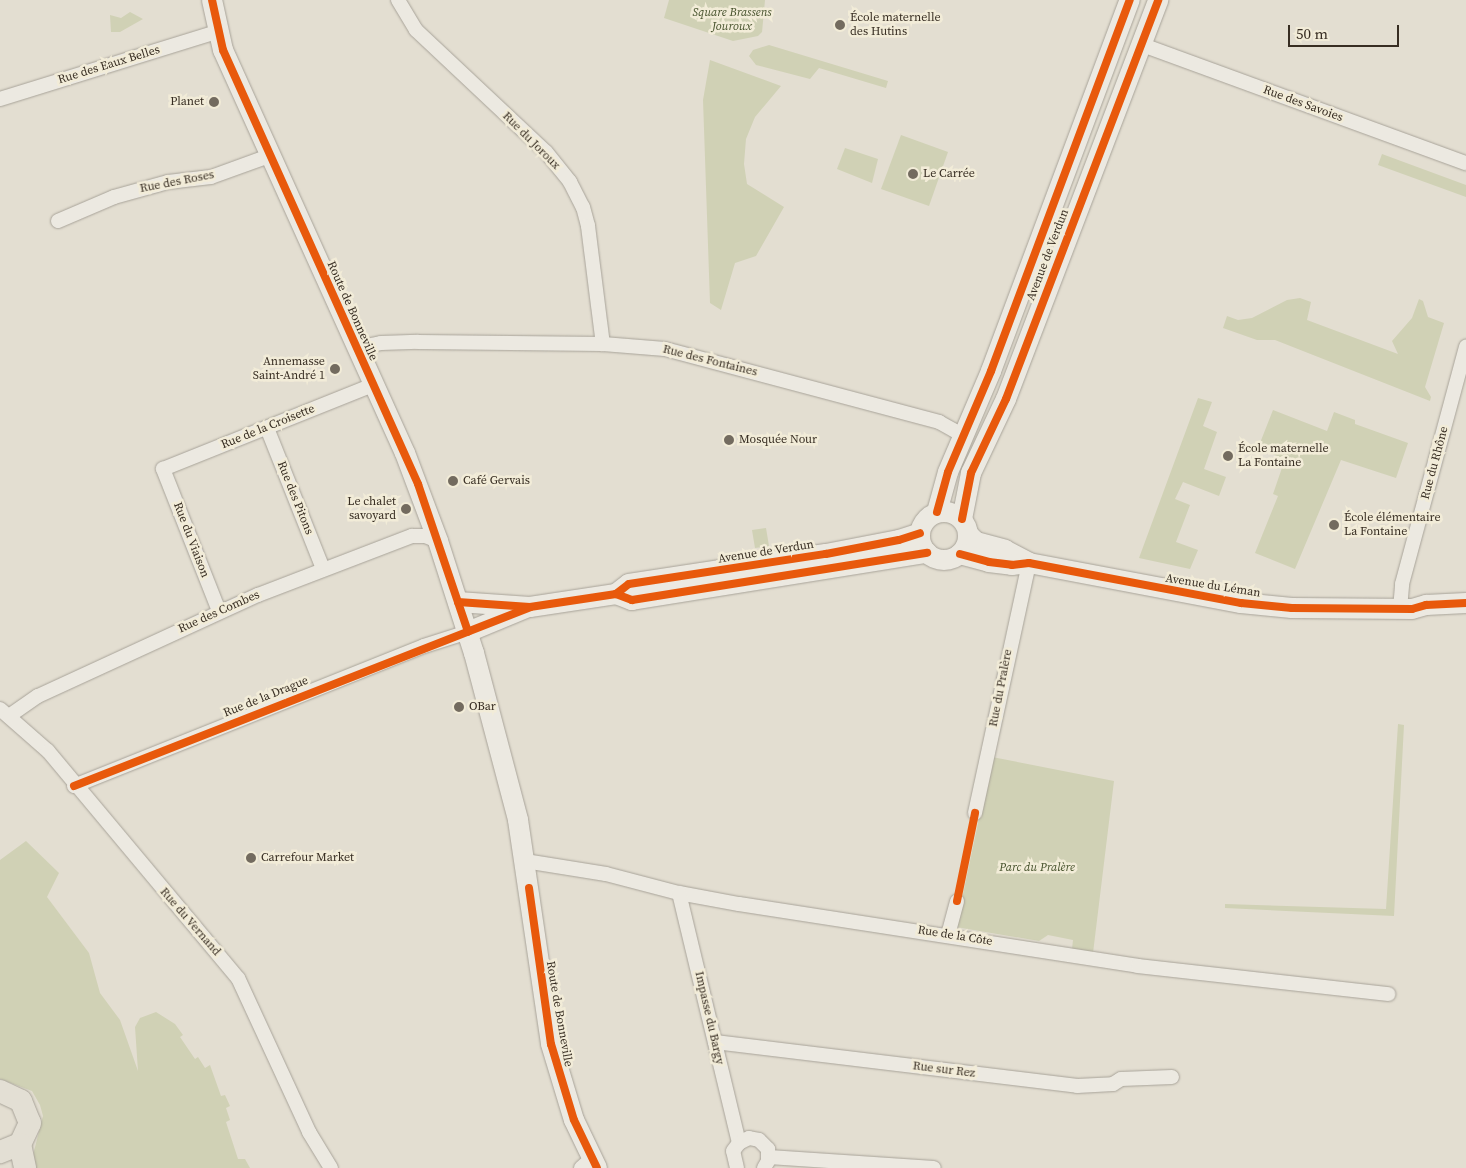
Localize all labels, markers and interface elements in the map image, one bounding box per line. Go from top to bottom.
park label: Square Brassens Jouroux [692,6,772,34]
place label: École maternelle des Hutins [850,11,941,39]
scale bar [1291,15,1402,47]
marker: École maternelle des Hutins [834,19,846,31]
text: 50 m [1296,23,1328,44]
street label: Rue des Eaux Belles [56,43,162,87]
street label: Rue des Savoies [1261,83,1345,125]
place label: Planet [170,95,204,109]
marker: Planet [208,96,220,108]
street label: Rue du Joroux [499,109,563,173]
place label: Le Carrée [923,167,975,181]
street label: Rue des Roses [139,168,215,196]
marker: Le Carrée [907,168,919,180]
street label: Avenue de Verdun [1024,207,1072,303]
street label: Route de Bonneville [324,259,380,363]
street label: Rue des Fontaines [661,342,759,380]
place label: Annemasse Saint-André 1 [253,355,325,383]
marker: Annemasse Saint-André 1 [329,363,341,375]
street label: Rue de la Croisette [219,402,317,452]
street label: Rue du Rhône [1418,425,1452,501]
place label: Mosquée Nour [739,433,817,447]
marker: Mosquée Nour [723,434,735,446]
place label: École maternelle La Fontaine [1238,442,1329,470]
marker: École maternelle La Fontaine [1222,450,1234,462]
street label: Rue des Pitons [274,459,316,537]
place label: Café Gervais [463,474,530,488]
marker: Café Gervais [447,475,459,487]
place label: Le chalet savoyard [347,495,396,523]
street label: Rue du Viaison [170,500,212,580]
marker: Le chalet savoyard [400,503,412,515]
place label: École élémentaire La Fontaine [1344,511,1441,539]
marker: École élémentaire La Fontaine [1328,519,1340,531]
street label: Avenue de Verdun [717,537,815,567]
street label: Avenue du Léman [1164,571,1262,601]
street label: Rue des Combes [176,588,262,636]
street label: Rue du Pralère [986,648,1016,728]
street label: Rue de la Drague [221,673,311,721]
place label: OBar [469,700,496,714]
marker: OBar [453,701,465,713]
place label: Carrefour Market [261,851,354,865]
marker: Carrefour Market [245,852,257,864]
park label: Parc du Pralère [999,861,1075,875]
street label: Rue du Vernand [156,885,224,959]
street label: Rue de la Côte [917,923,993,949]
street label: Route de Bonneville [543,960,575,1068]
street label: Impasse du Bargy [691,970,727,1066]
street label: Rue sur Rez [912,1059,976,1081]

